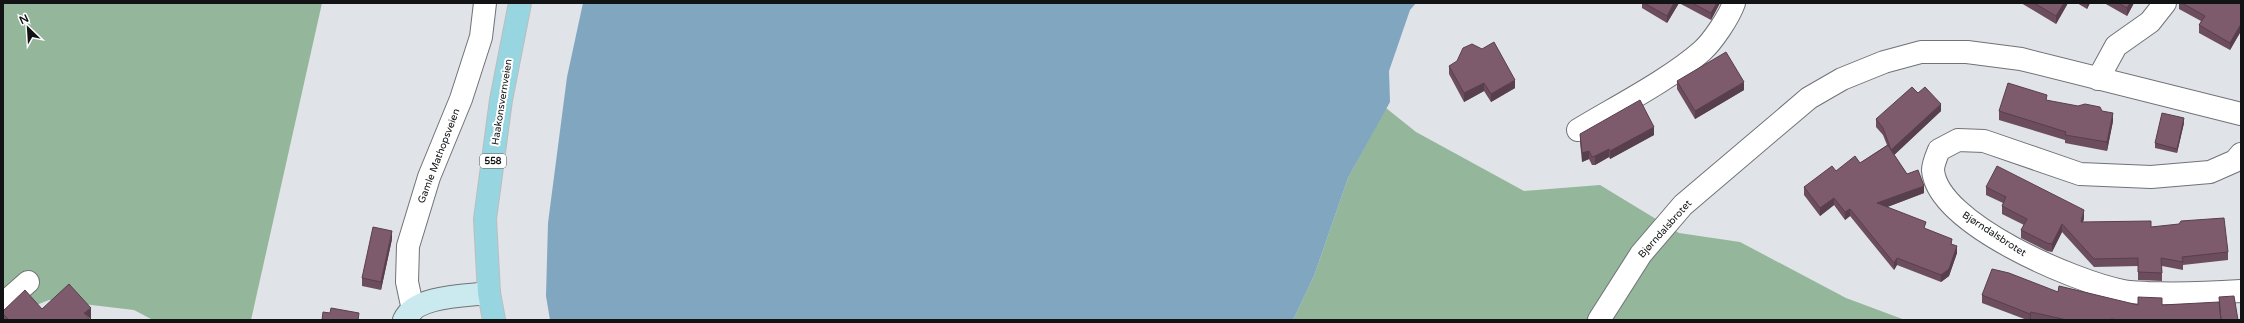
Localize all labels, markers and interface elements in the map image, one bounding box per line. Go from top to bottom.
north arrow [8,8,48,48]
text: N [17,12,31,27]
street label: Haakonsvernveien [489,58,515,146]
street label: Gamle Mathopsveien [415,107,463,205]
road number: 558 [480,154,506,168]
street label: Bjørndalsbrotet [1636,197,1694,260]
street label: Bjørndalsbrotet [1960,209,2028,259]

